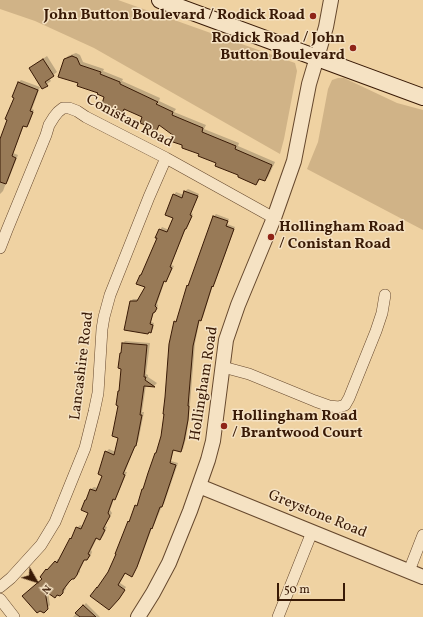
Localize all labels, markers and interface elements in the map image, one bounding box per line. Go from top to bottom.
place label: John Button Boulevard / Rodick Road [44,7,305,25]
marker: John Button Boulevard / Rodick Road [308,11,318,21]
place label: Rodick Road / John Button Boulevard [212,30,345,65]
marker: Rodick Road / John Button Boulevard [348,43,358,53]
street label: Conistan Road [82,91,176,153]
place label: Hollingham Road / Conistan Road [279,219,404,254]
marker: Hollingham Road / Conistan Road [266,232,276,242]
street label: Lancashire Road [67,311,99,421]
street label: Hollingham Road [187,325,223,443]
place label: Hollingham Road / Brantwood Court [232,408,363,443]
marker: Hollingham Road / Brantwood Court [219,421,229,431]
street label: Greystone Road [265,487,369,543]
north arrow [16,561,56,601]
scale bar [279,575,347,601]
text: N [37,581,54,597]
text: 50 m [284,582,310,598]

